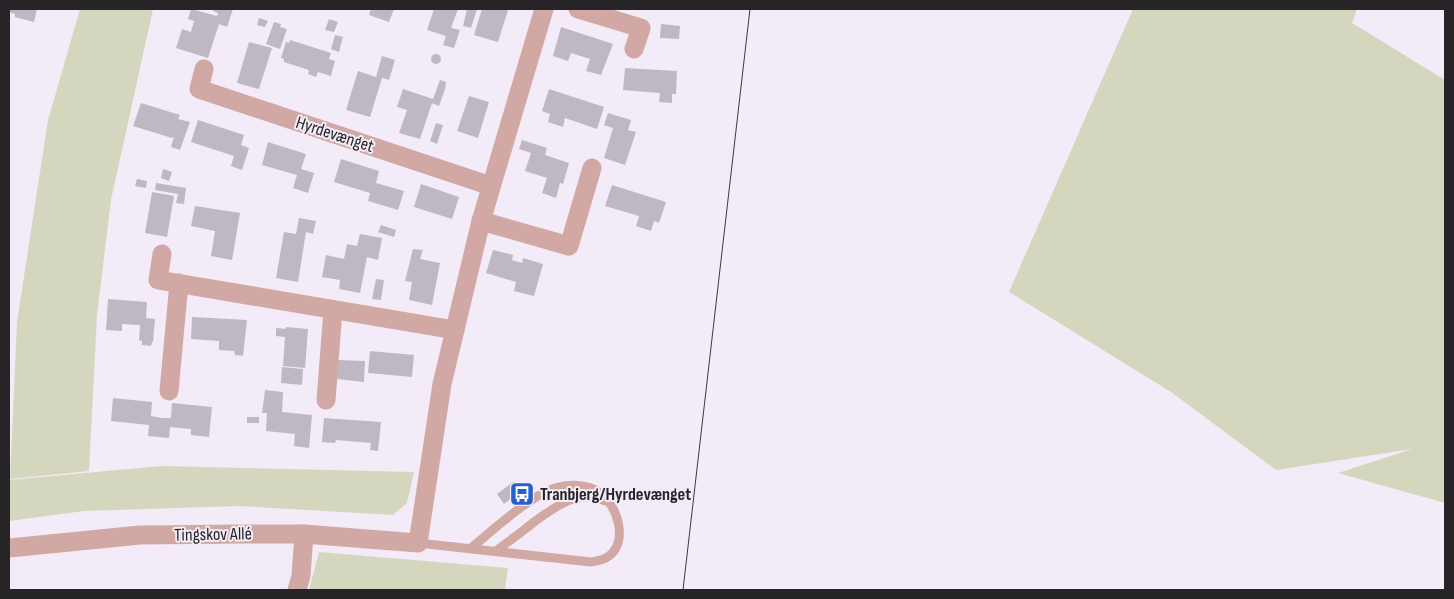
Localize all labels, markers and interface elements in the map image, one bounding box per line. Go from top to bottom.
street label: Hyrdevænget [293,112,377,157]
bus stop icon: Tranbjerg/Hyrdevænget [509,481,535,507]
place label: Tranbjerg/Hyrdevænget [540,484,691,505]
street label: Tingskov Allé [174,523,252,546]

